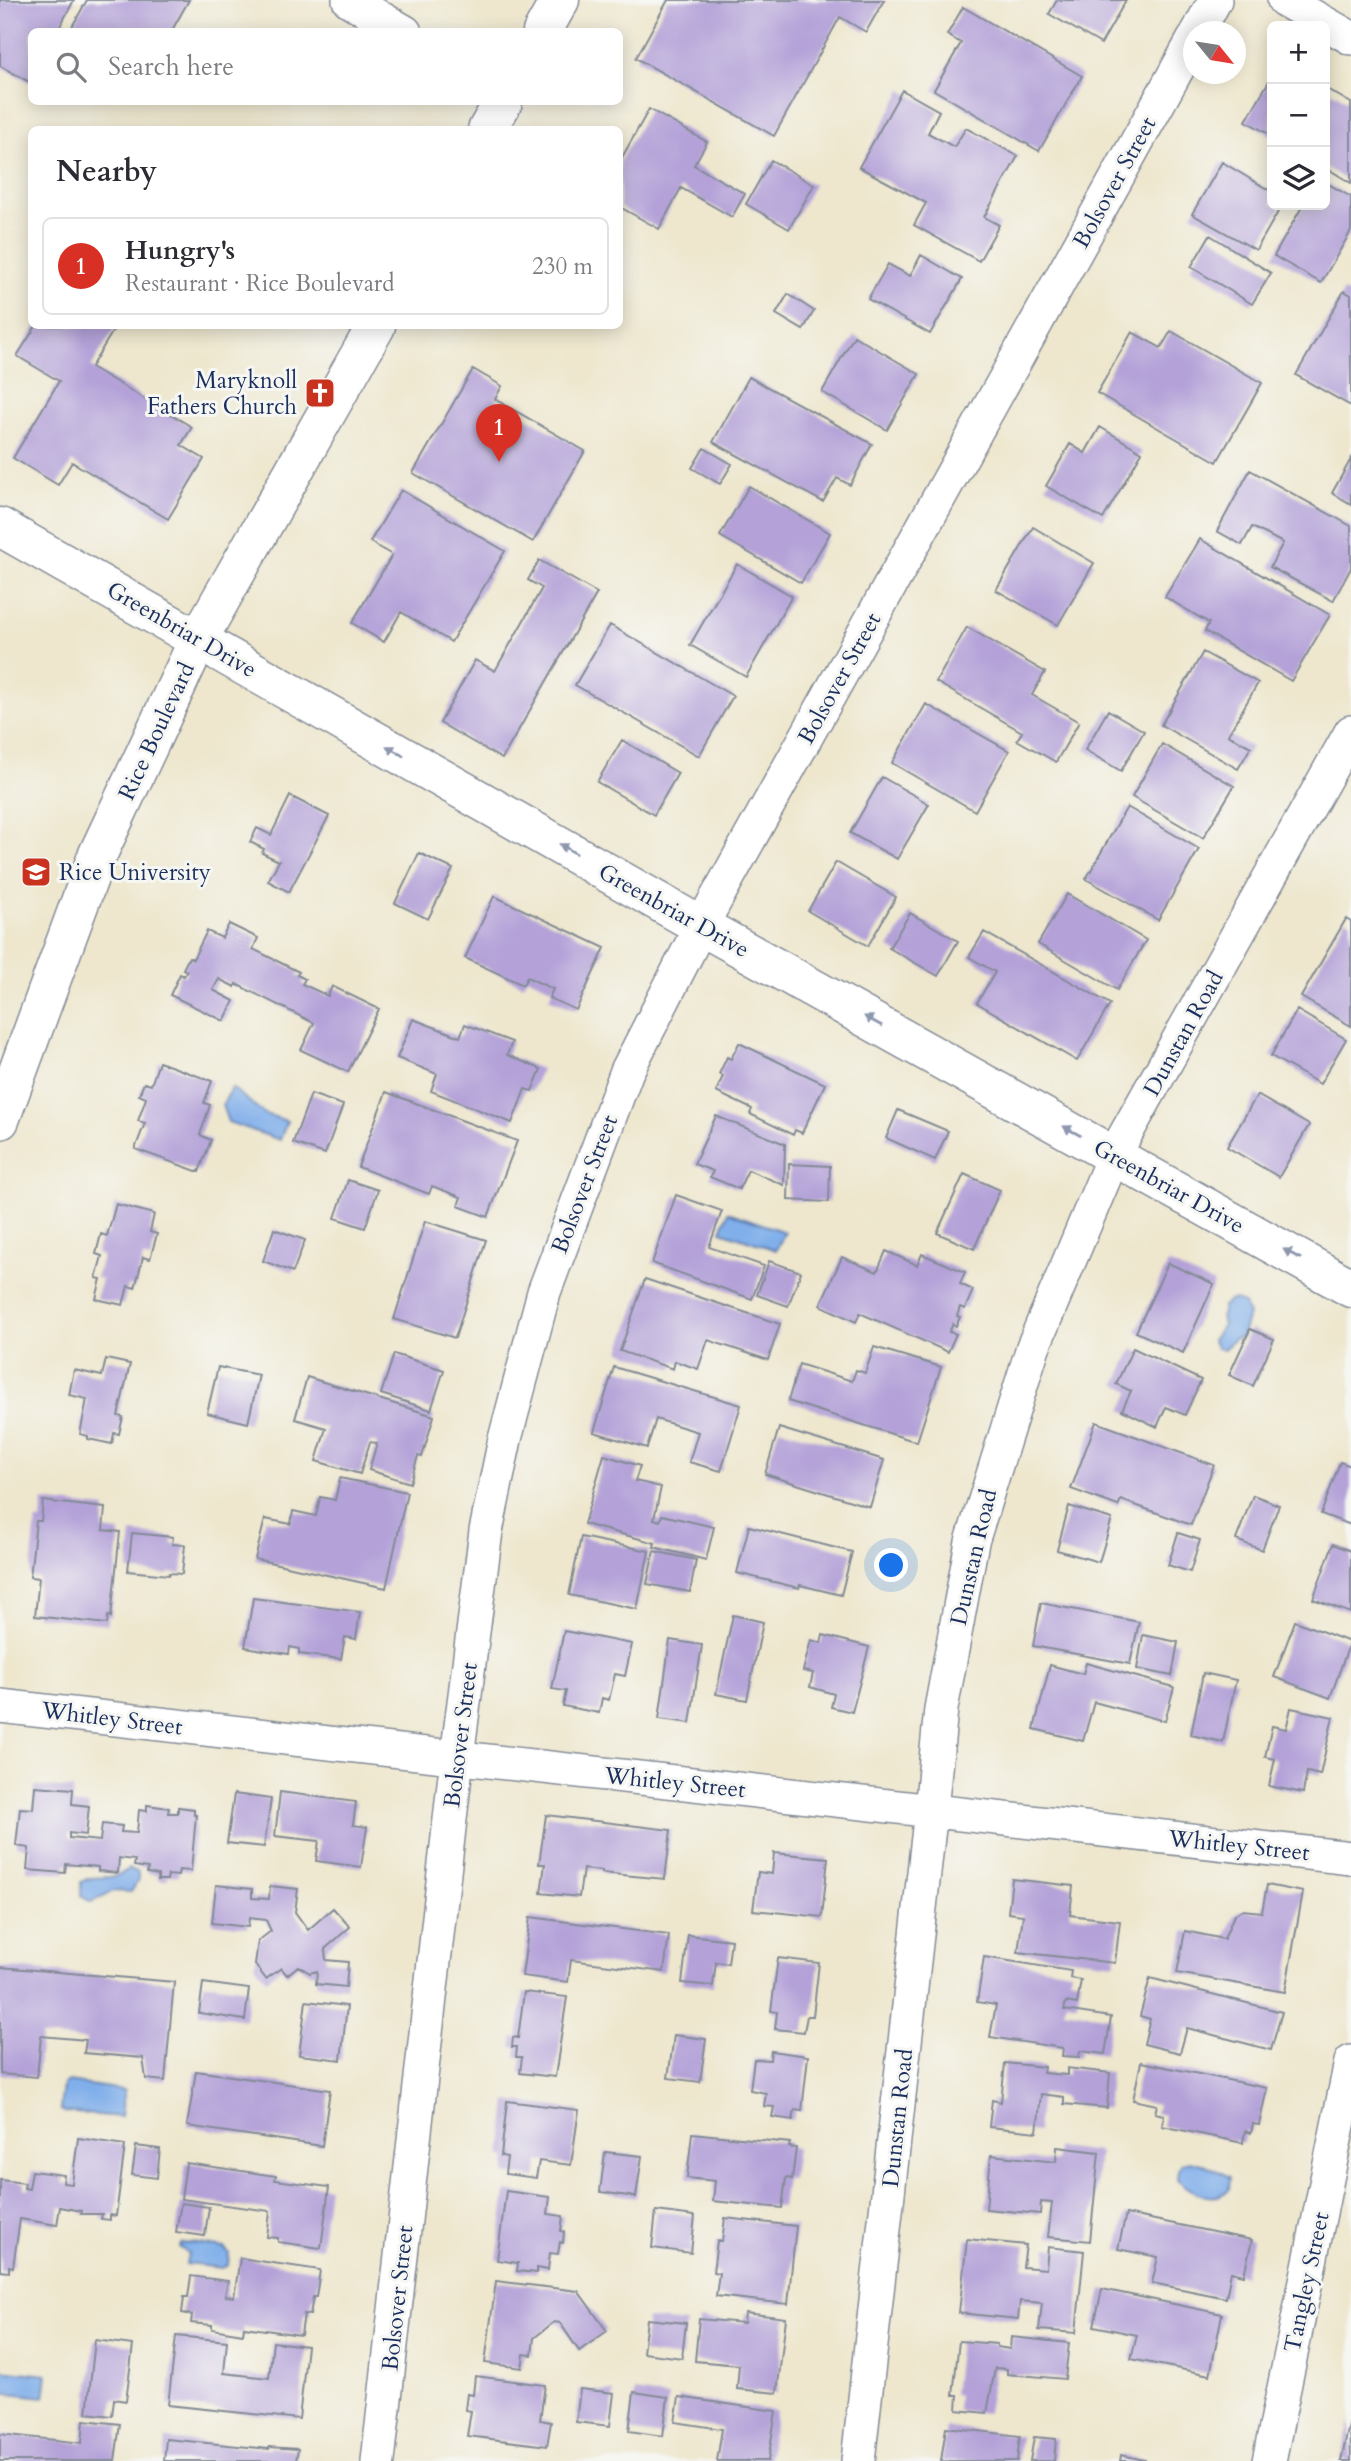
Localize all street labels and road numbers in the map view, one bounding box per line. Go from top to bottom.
street label: Bolsover Street [1065,111,1163,254]
street label: Greenbriar Drive [101,574,262,685]
street label: Bolsover Street [790,607,888,750]
street label: Rice Boulevard [111,657,202,805]
street label: Greenbriar Drive [593,856,755,965]
street label: Dunstan Road [1136,964,1231,1102]
street label: Bolsover Street [544,1110,625,1258]
street label: Greenbriar Drive [1088,1132,1250,1241]
street label: Dunstan Road [943,1485,1004,1628]
street label: Bolsover Street [436,1661,485,1809]
street label: Whitley Street [39,1694,184,1743]
street label: Whitley Street [602,1760,747,1805]
street label: Whitley Street [1166,1823,1311,1868]
street label: Dunstan Road [875,2047,920,2189]
street label: Tangley Street [1276,2209,1336,2355]
street label: Bolsover Street [374,2224,421,2372]

